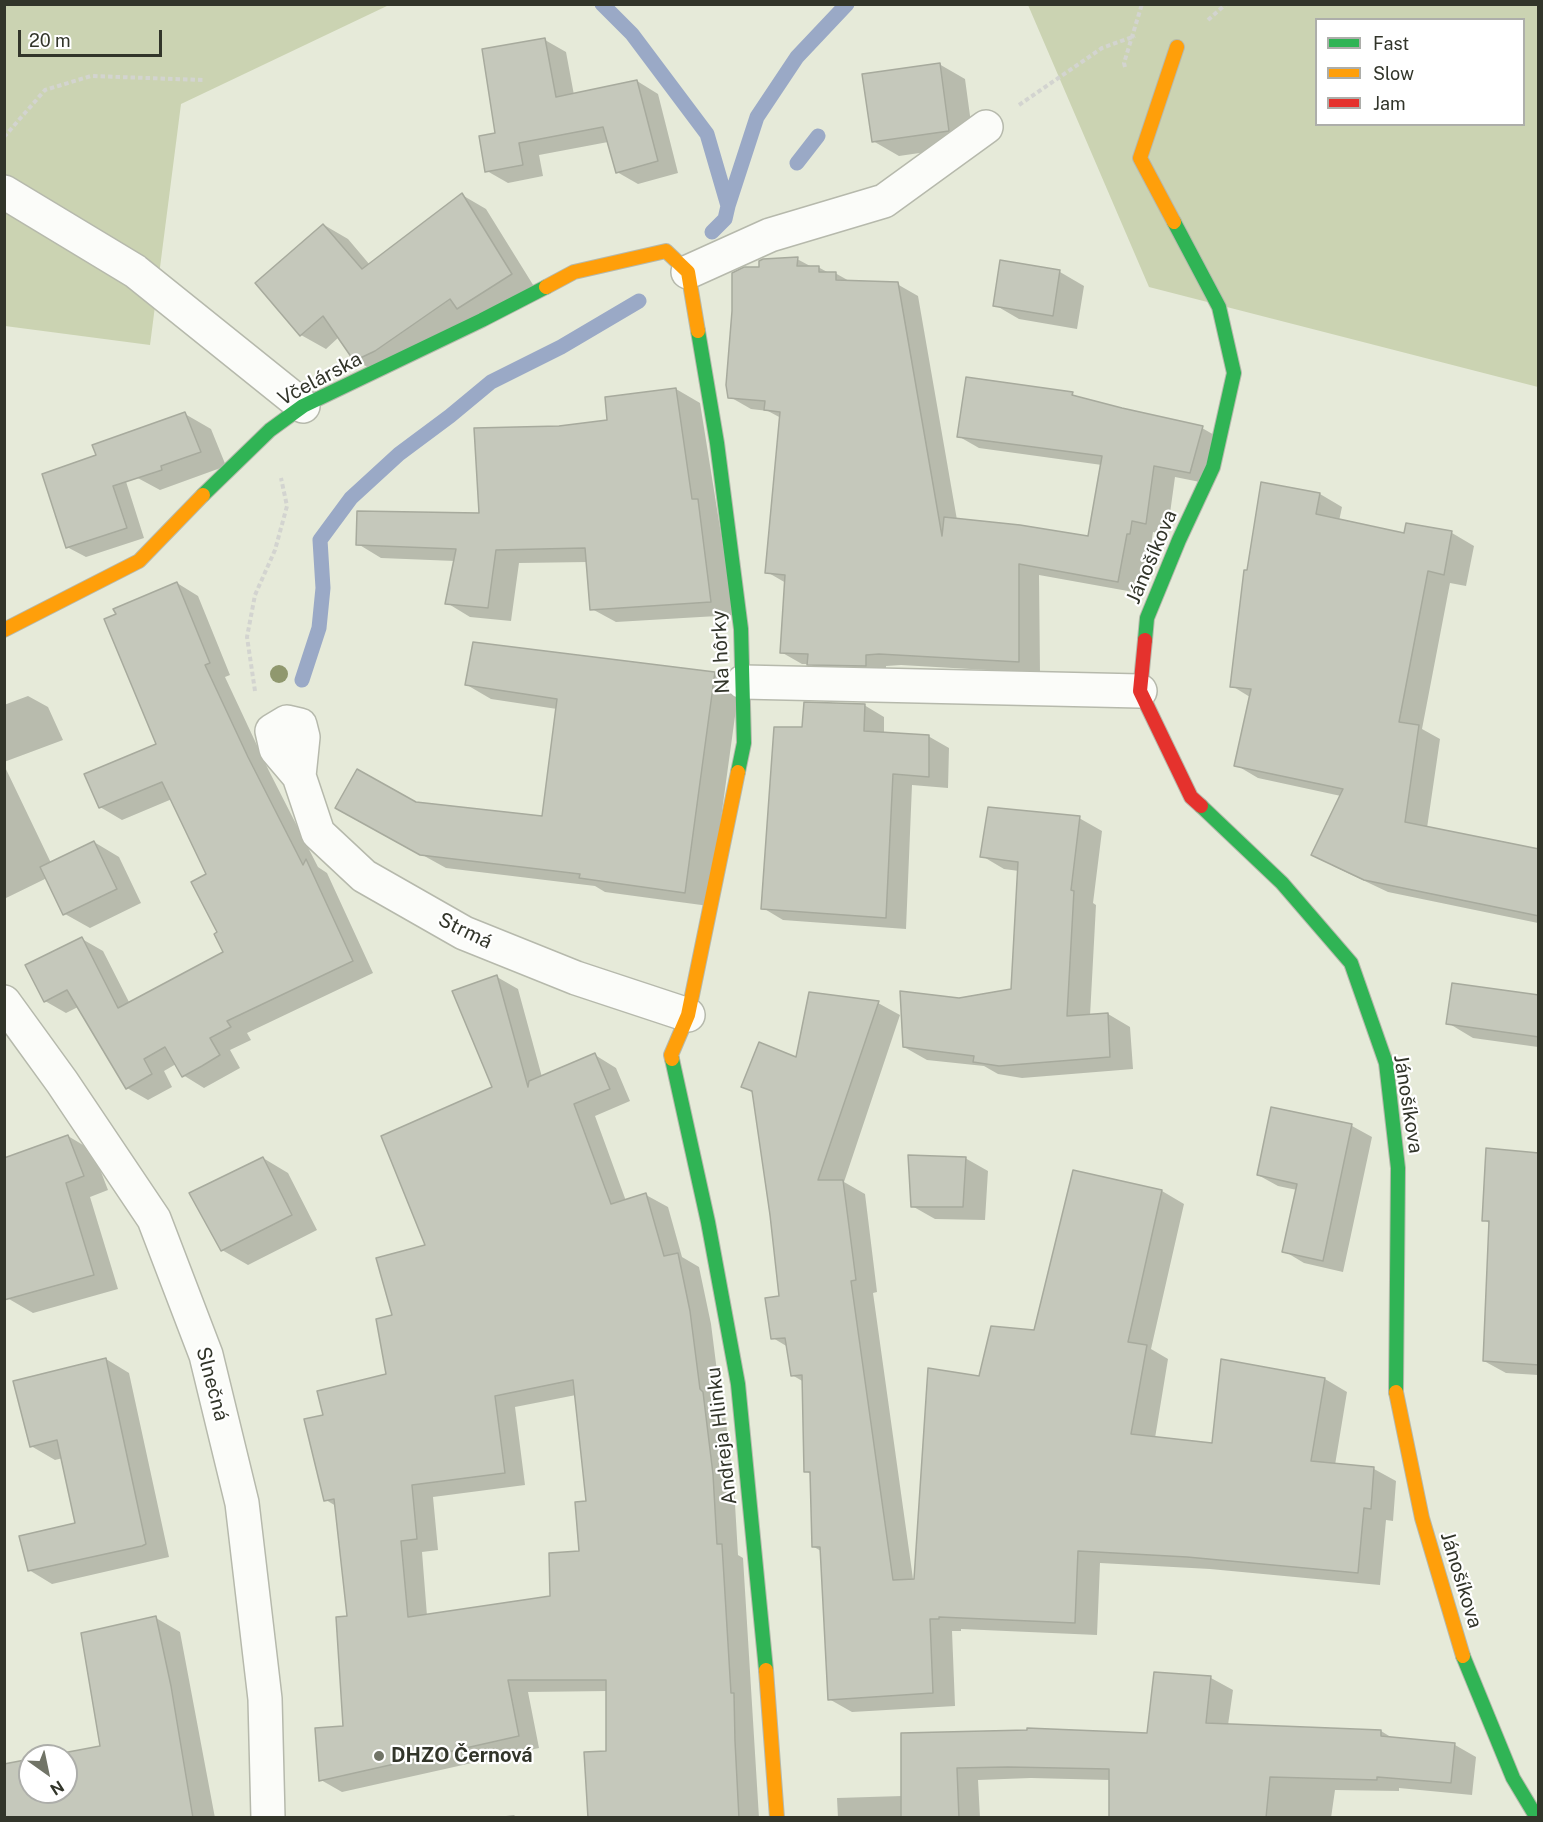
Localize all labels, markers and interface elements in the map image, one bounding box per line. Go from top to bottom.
scale bar [21,18,165,56]
legend [1315,18,1525,126]
text: 20 m [29,30,71,51]
text: Fast [1373,33,1409,54]
text: Slow [1373,63,1414,84]
text: Jam [1373,93,1406,114]
street label: Včelárska [274,347,366,411]
street label: Jánošíkova [1122,507,1182,607]
street label: Na hôrky [707,610,735,694]
street label: Strmá [434,908,496,954]
street label: Jánošíkova [1388,1053,1428,1155]
street label: Slnečná [191,1344,233,1424]
street label: Andreja Hlinku [702,1366,742,1506]
street label: Jánošíkova [1435,1529,1487,1631]
north arrow [18,1744,78,1804]
place label: DHZO Černová [391,1744,533,1768]
marker: DHZO Černová [372,1749,386,1763]
text: N [47,1776,67,1799]

